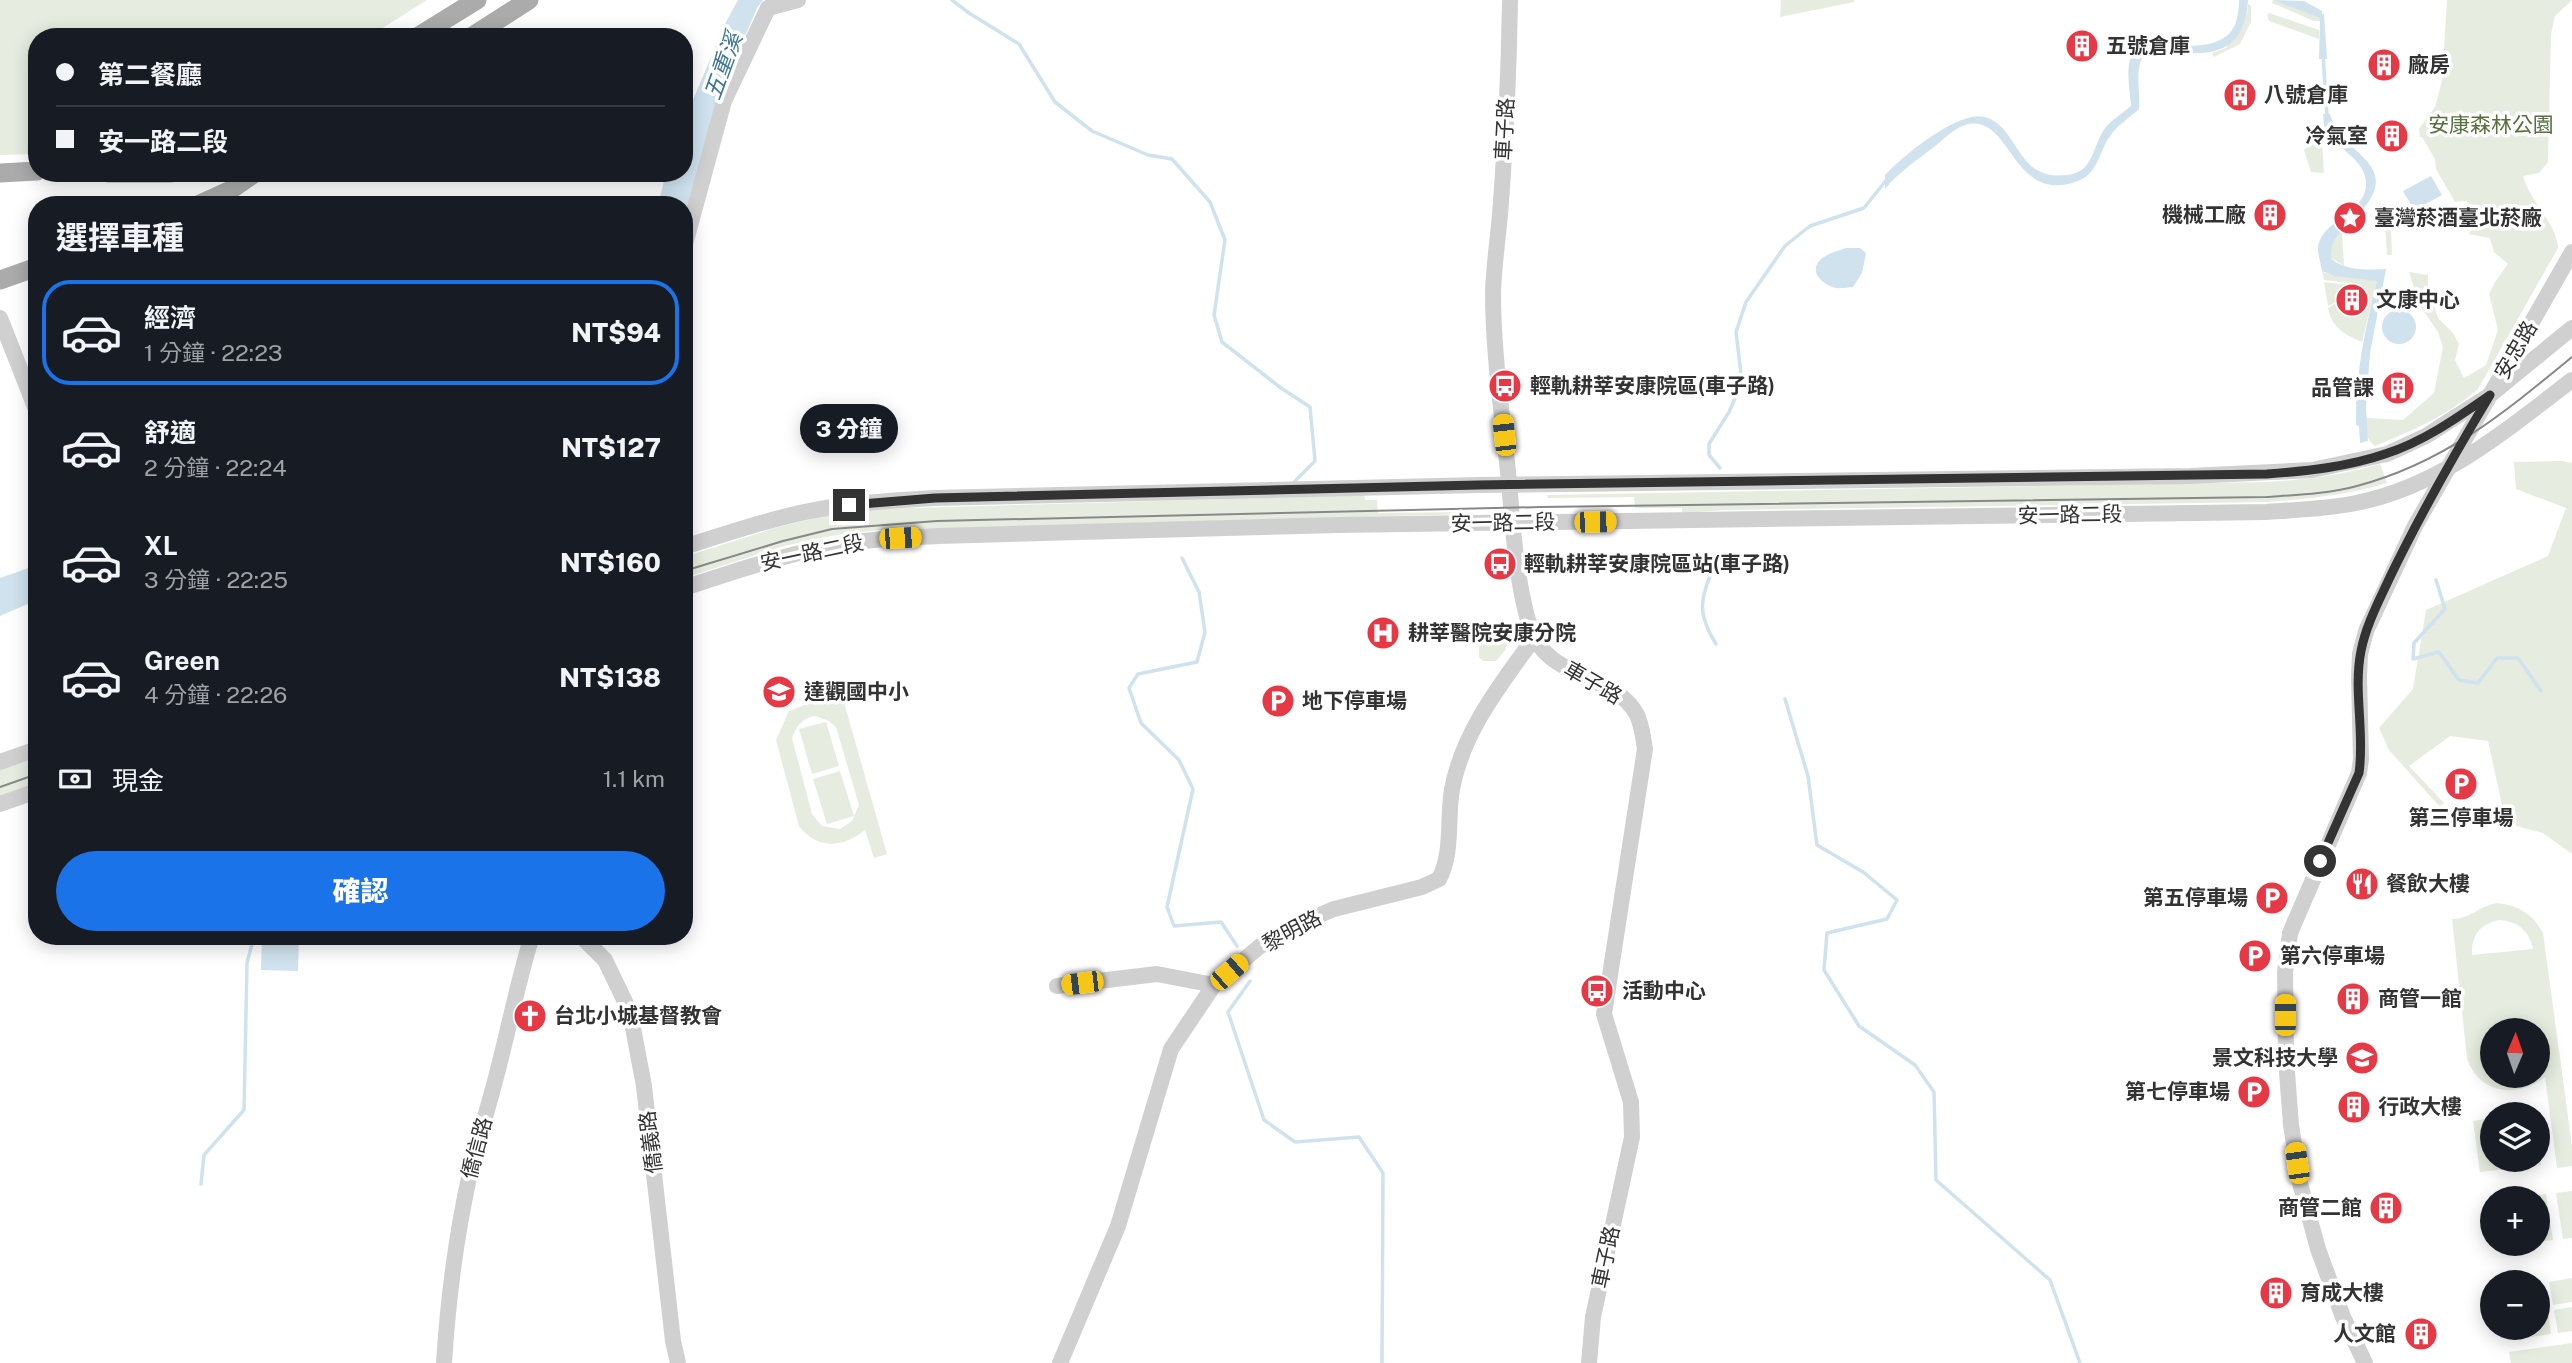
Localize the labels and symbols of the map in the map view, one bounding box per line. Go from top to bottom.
water label: 五重溪 [698,26,748,103]
building icon: 五號倉庫 [2063,27,2101,65]
place label: 五號倉庫 [2106,33,2190,58]
building icon: 廠房 [2365,46,2403,84]
place label: 廠房 [2408,52,2450,77]
building icon: 八號倉庫 [2221,76,2259,114]
place label: 八號倉庫 [2264,82,2348,107]
street label: 車子路 [1490,97,1519,161]
park label: 安康森林公園 [2428,112,2554,137]
building icon: 冷氣室 [2373,117,2411,155]
place label: 冷氣室 [2305,123,2368,148]
building icon: 機械工廠 [2251,196,2289,234]
place icon: 臺灣菸酒臺北菸廠 [2331,199,2369,237]
place label: 機械工廠 [2162,202,2246,227]
place label: 臺灣菸酒臺北菸廠 [2374,205,2542,230]
building icon: 文康中心 [2333,281,2371,319]
place label: 文康中心 [2376,287,2460,312]
street label: 安忠路 [2489,316,2542,383]
bus stop icon: 輕軌耕莘安康院區(車子路) [1486,367,1524,405]
building icon: 品管課 [2379,369,2417,407]
place label: 輕軌耕莘安康院區(車子路) [1530,373,1775,398]
place label: 品管課 [2311,375,2374,400]
callout: 3 分鐘 [800,404,898,452]
car [1492,413,1517,457]
route end [833,489,865,521]
street label: 安一路二段 [2017,501,2123,528]
street label: 安一路二段 [1450,509,1556,536]
car [1574,511,1617,533]
car [879,526,922,550]
street label: 安一路二段 [758,529,866,576]
bus stop icon: 輕軌耕莘安康院區站(車子路) [1481,545,1519,583]
place label: 輕軌耕莘安康院區站(車子路) [1524,551,1790,576]
hospital icon: 耕莘醫院安康分院 [1364,614,1402,652]
place label: 耕莘醫院安康分院 [1408,620,1576,645]
street label: 車子路 [1560,656,1627,709]
school or university icon: 達觀國中小 [760,673,798,711]
place label: 達觀國中小 [804,679,909,704]
parking icon: 地下停車場 [1259,682,1297,720]
place label: 地下停車場 [1302,688,1407,713]
parking icon: 第三停車場 [2442,765,2480,803]
place label: 第三停車場 [2409,805,2514,830]
route start [2304,845,2336,877]
restaurant icon: 餐飲大樓 [2343,865,2381,903]
place label: 餐飲大樓 [2386,871,2470,896]
parking icon: 第五停車場 [2253,879,2291,917]
place label: 第五停車場 [2143,885,2248,910]
street label: 黎明路 [1258,905,1325,956]
parking icon: 第六停車場 [2236,937,2274,975]
place label: 第六停車場 [2280,943,2385,968]
car [1207,950,1252,994]
car [1060,970,1105,996]
bus stop icon: 活動中心 [1578,972,1616,1010]
place label: 活動中心 [1622,978,1706,1003]
building icon: 商管一館 [2334,980,2372,1018]
place label: 商管一館 [2378,986,2462,1011]
car [2275,994,2296,1036]
church icon: 台北小城基督教會 [511,997,549,1035]
place label: 台北小城基督教會 [554,1003,722,1028]
north arrow [2480,1018,2550,1088]
school or university icon: 景文科技大學 [2343,1039,2381,1077]
place label: 景文科技大學 [2212,1045,2338,1070]
parking icon: 第七停車場 [2235,1073,2273,1111]
place label: 第七停車場 [2125,1079,2230,1104]
building icon: 行政大樓 [2335,1088,2373,1126]
place label: 行政大樓 [2378,1094,2462,1119]
street label: 僑義路 [634,1109,667,1175]
street label: 僑信路 [456,1114,497,1182]
car [2284,1141,2311,1185]
building icon: 商管二館 [2367,1189,2405,1227]
place label: 商管二館 [2278,1195,2362,1220]
street label: 車子路 [1587,1223,1624,1290]
building icon: 育成大樓 [2257,1274,2295,1312]
place label: 育成大樓 [2300,1280,2384,1305]
building icon: 人文館 [2402,1315,2440,1353]
place label: 人文館 [2333,1321,2396,1346]

